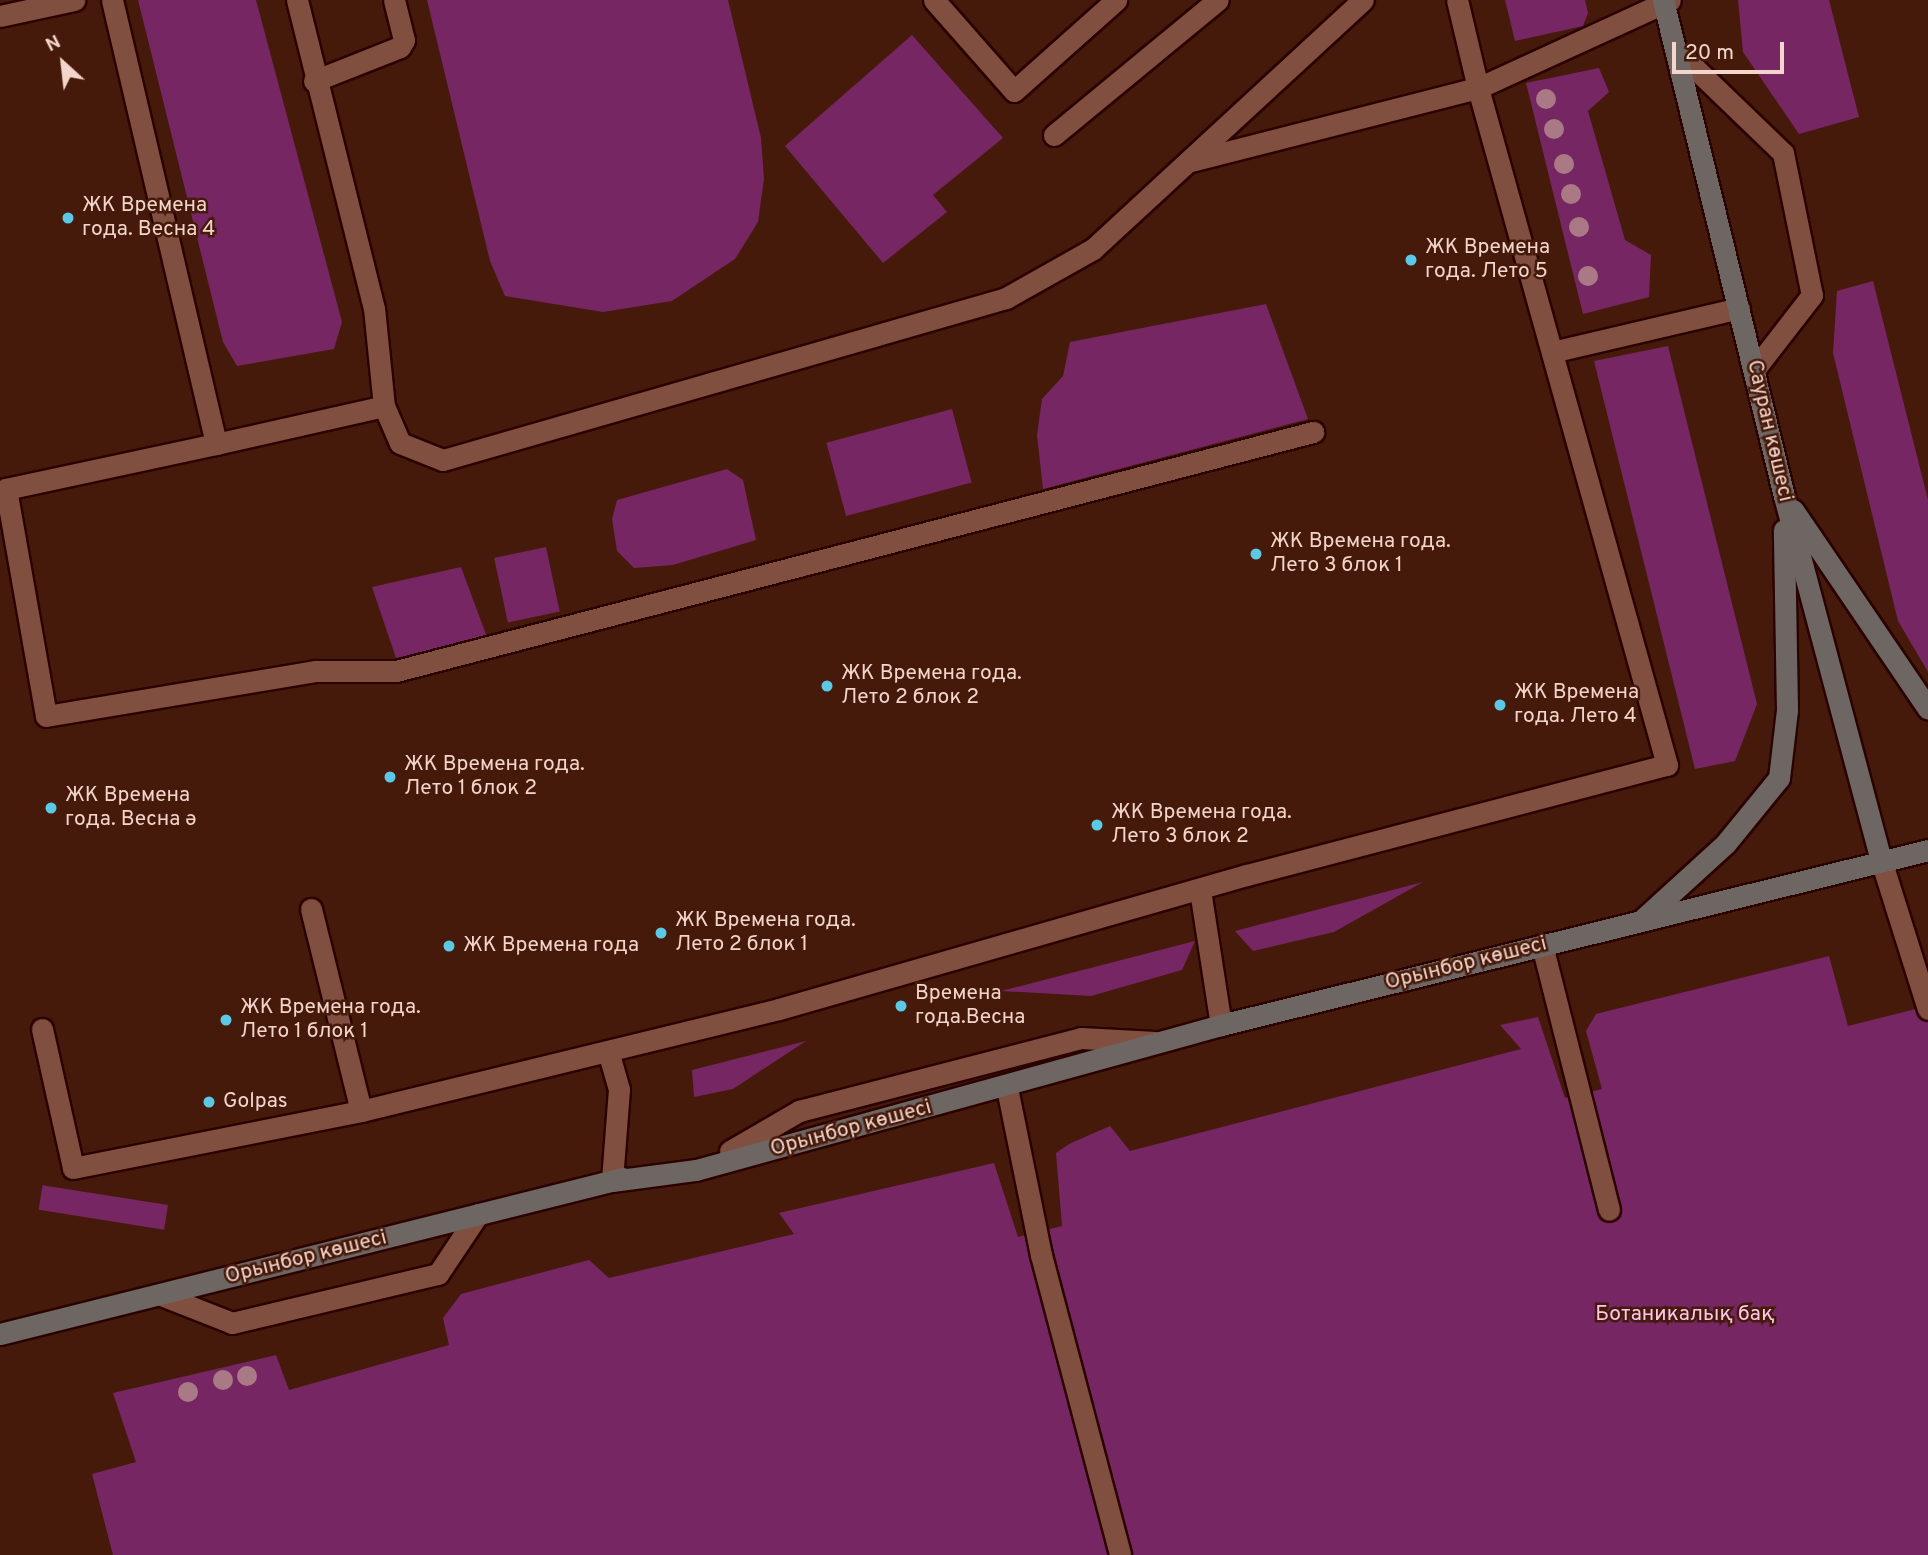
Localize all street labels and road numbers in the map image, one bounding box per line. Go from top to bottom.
street label: Сауран көшесі [1740,358,1798,504]
street label: Орынбор көшесі [1383,932,1549,996]
street label: Орынбор көшесі [768,1095,934,1163]
street label: Орынбор көшесі [223,1226,389,1290]

